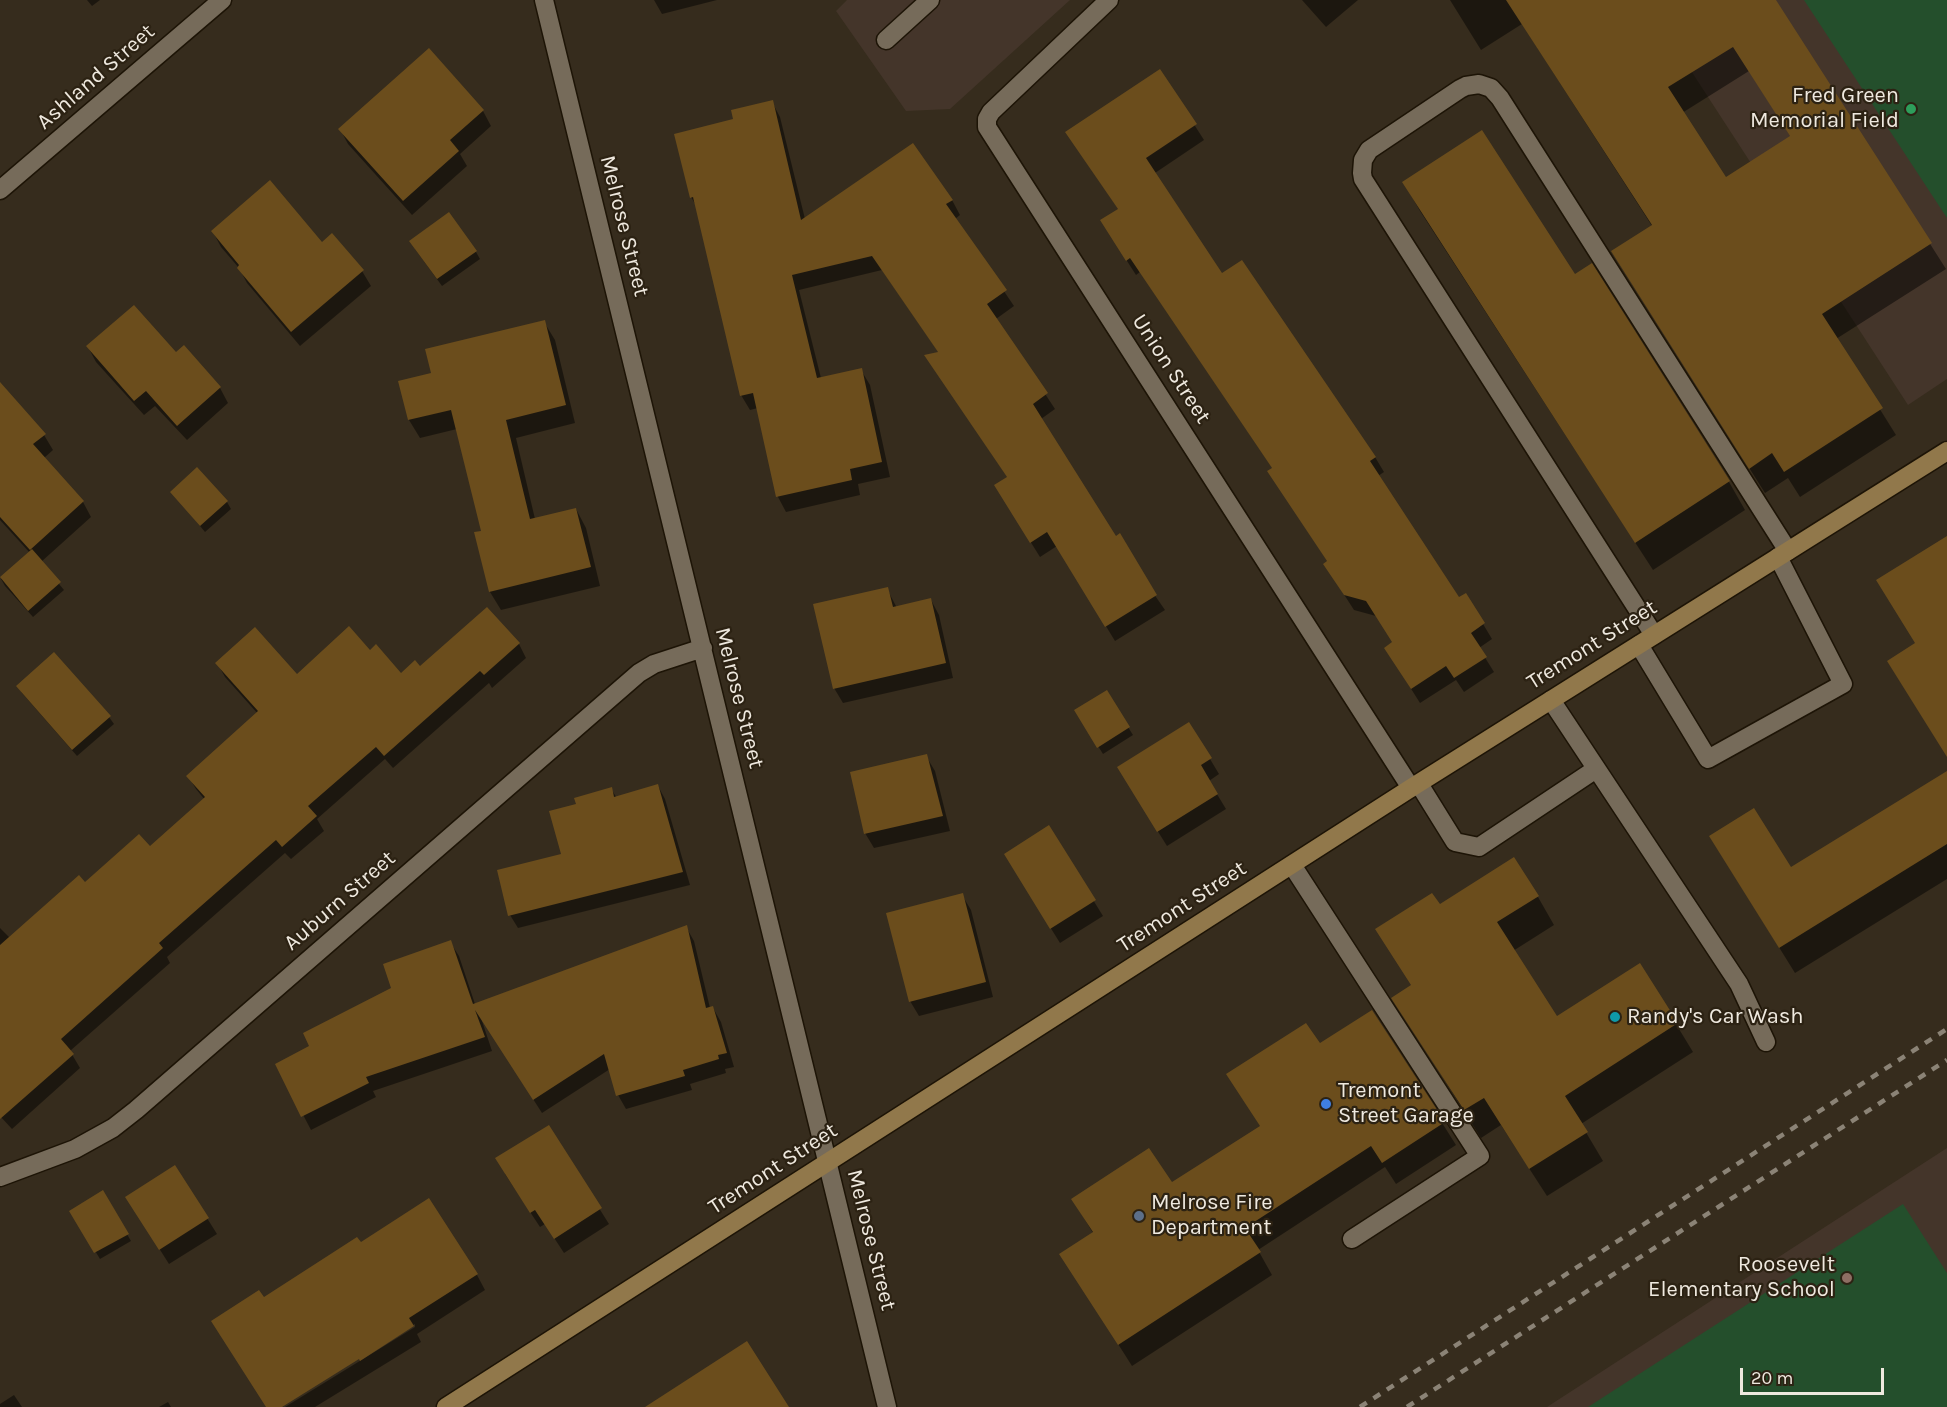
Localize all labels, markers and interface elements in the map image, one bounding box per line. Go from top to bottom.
street label: Ashland Street [32,19,160,135]
place label: Fred Green Memorial Field [1750,83,1899,134]
marker: Fred Green Memorial Field [1904,102,1918,116]
street label: Melrose Street [594,153,654,299]
street label: Union Street [1126,309,1216,429]
street label: Tremont Street [1522,594,1662,696]
street label: Melrose Street [709,625,769,771]
street label: Auburn Street [279,845,401,957]
street label: Tremont Street [1113,856,1251,958]
place label: Randy's Car Wash [1627,1004,1804,1030]
marker: Randy's Car Wash [1608,1010,1622,1024]
place label: Tremont Street Garage [1338,1078,1474,1130]
marker: Tremont Street Garage [1319,1097,1333,1111]
street label: Tremont Street [704,1118,842,1220]
street label: Melrose Street [841,1167,901,1313]
place label: Melrose Fire Department [1151,1190,1272,1242]
marker: Melrose Fire Department [1132,1209,1146,1223]
place label: Roosevelt Elementary School [1648,1252,1835,1304]
marker: Roosevelt Elementary School [1840,1271,1854,1285]
scale bar [1743,1356,1887,1394]
text: 20 m [1751,1367,1793,1389]

